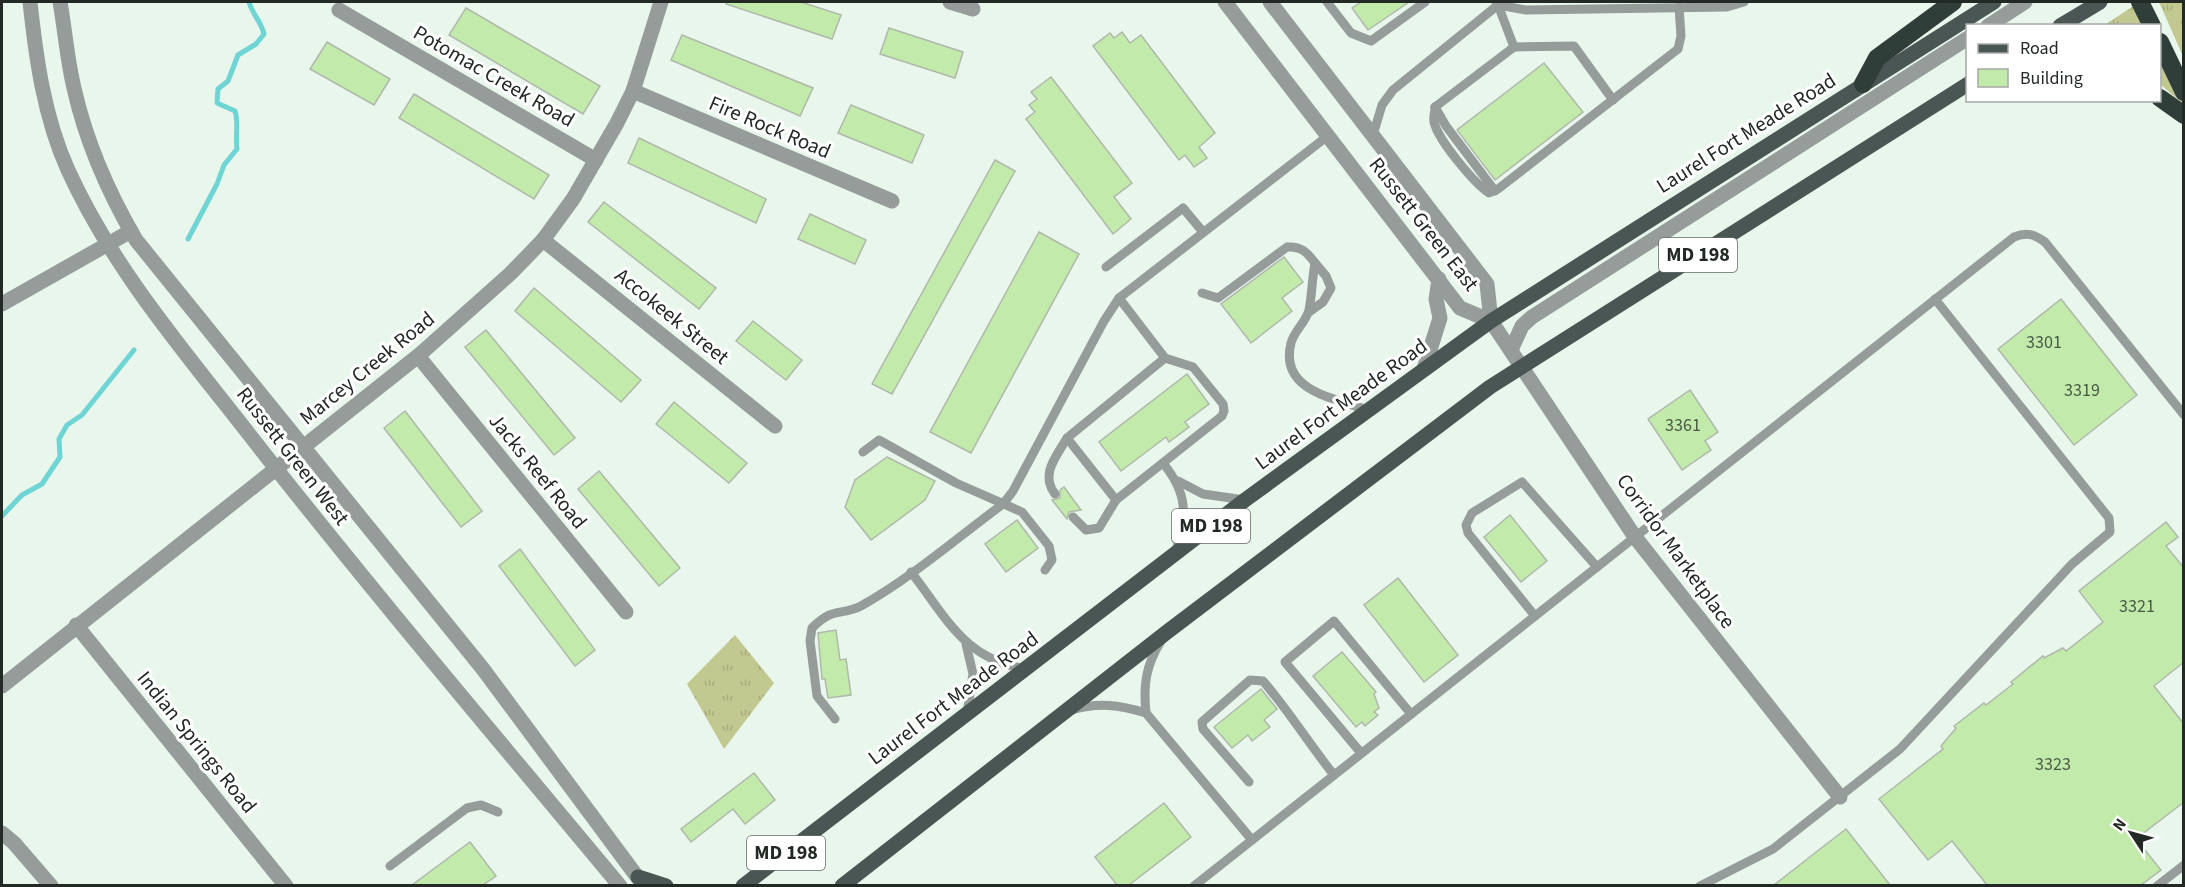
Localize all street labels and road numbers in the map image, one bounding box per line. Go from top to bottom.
street label: Potomac Creek Road [408,18,580,134]
street label: Laurel Fort Meade Road [1650,66,1842,200]
street label: Fire Rock Road [704,88,836,166]
street label: Russett Green East [1362,151,1486,297]
road number: MD 198 [1659,238,1737,272]
street label: Accokeek Street [609,261,735,371]
street label: Marcey Creek Road [293,304,441,432]
street label: Laurel Fort Meade Road [1249,331,1433,477]
street label: Russett Green West [229,381,357,531]
street label: Jacks Reef Road [482,407,594,535]
street label: Corridor Marketplace [1609,467,1743,635]
road number: MD 198 [1172,509,1250,543]
street label: Laurel Fort Meade Road [861,624,1045,772]
street label: Indian Springs Road [130,664,264,820]
road number: MD 198 [747,836,825,870]

